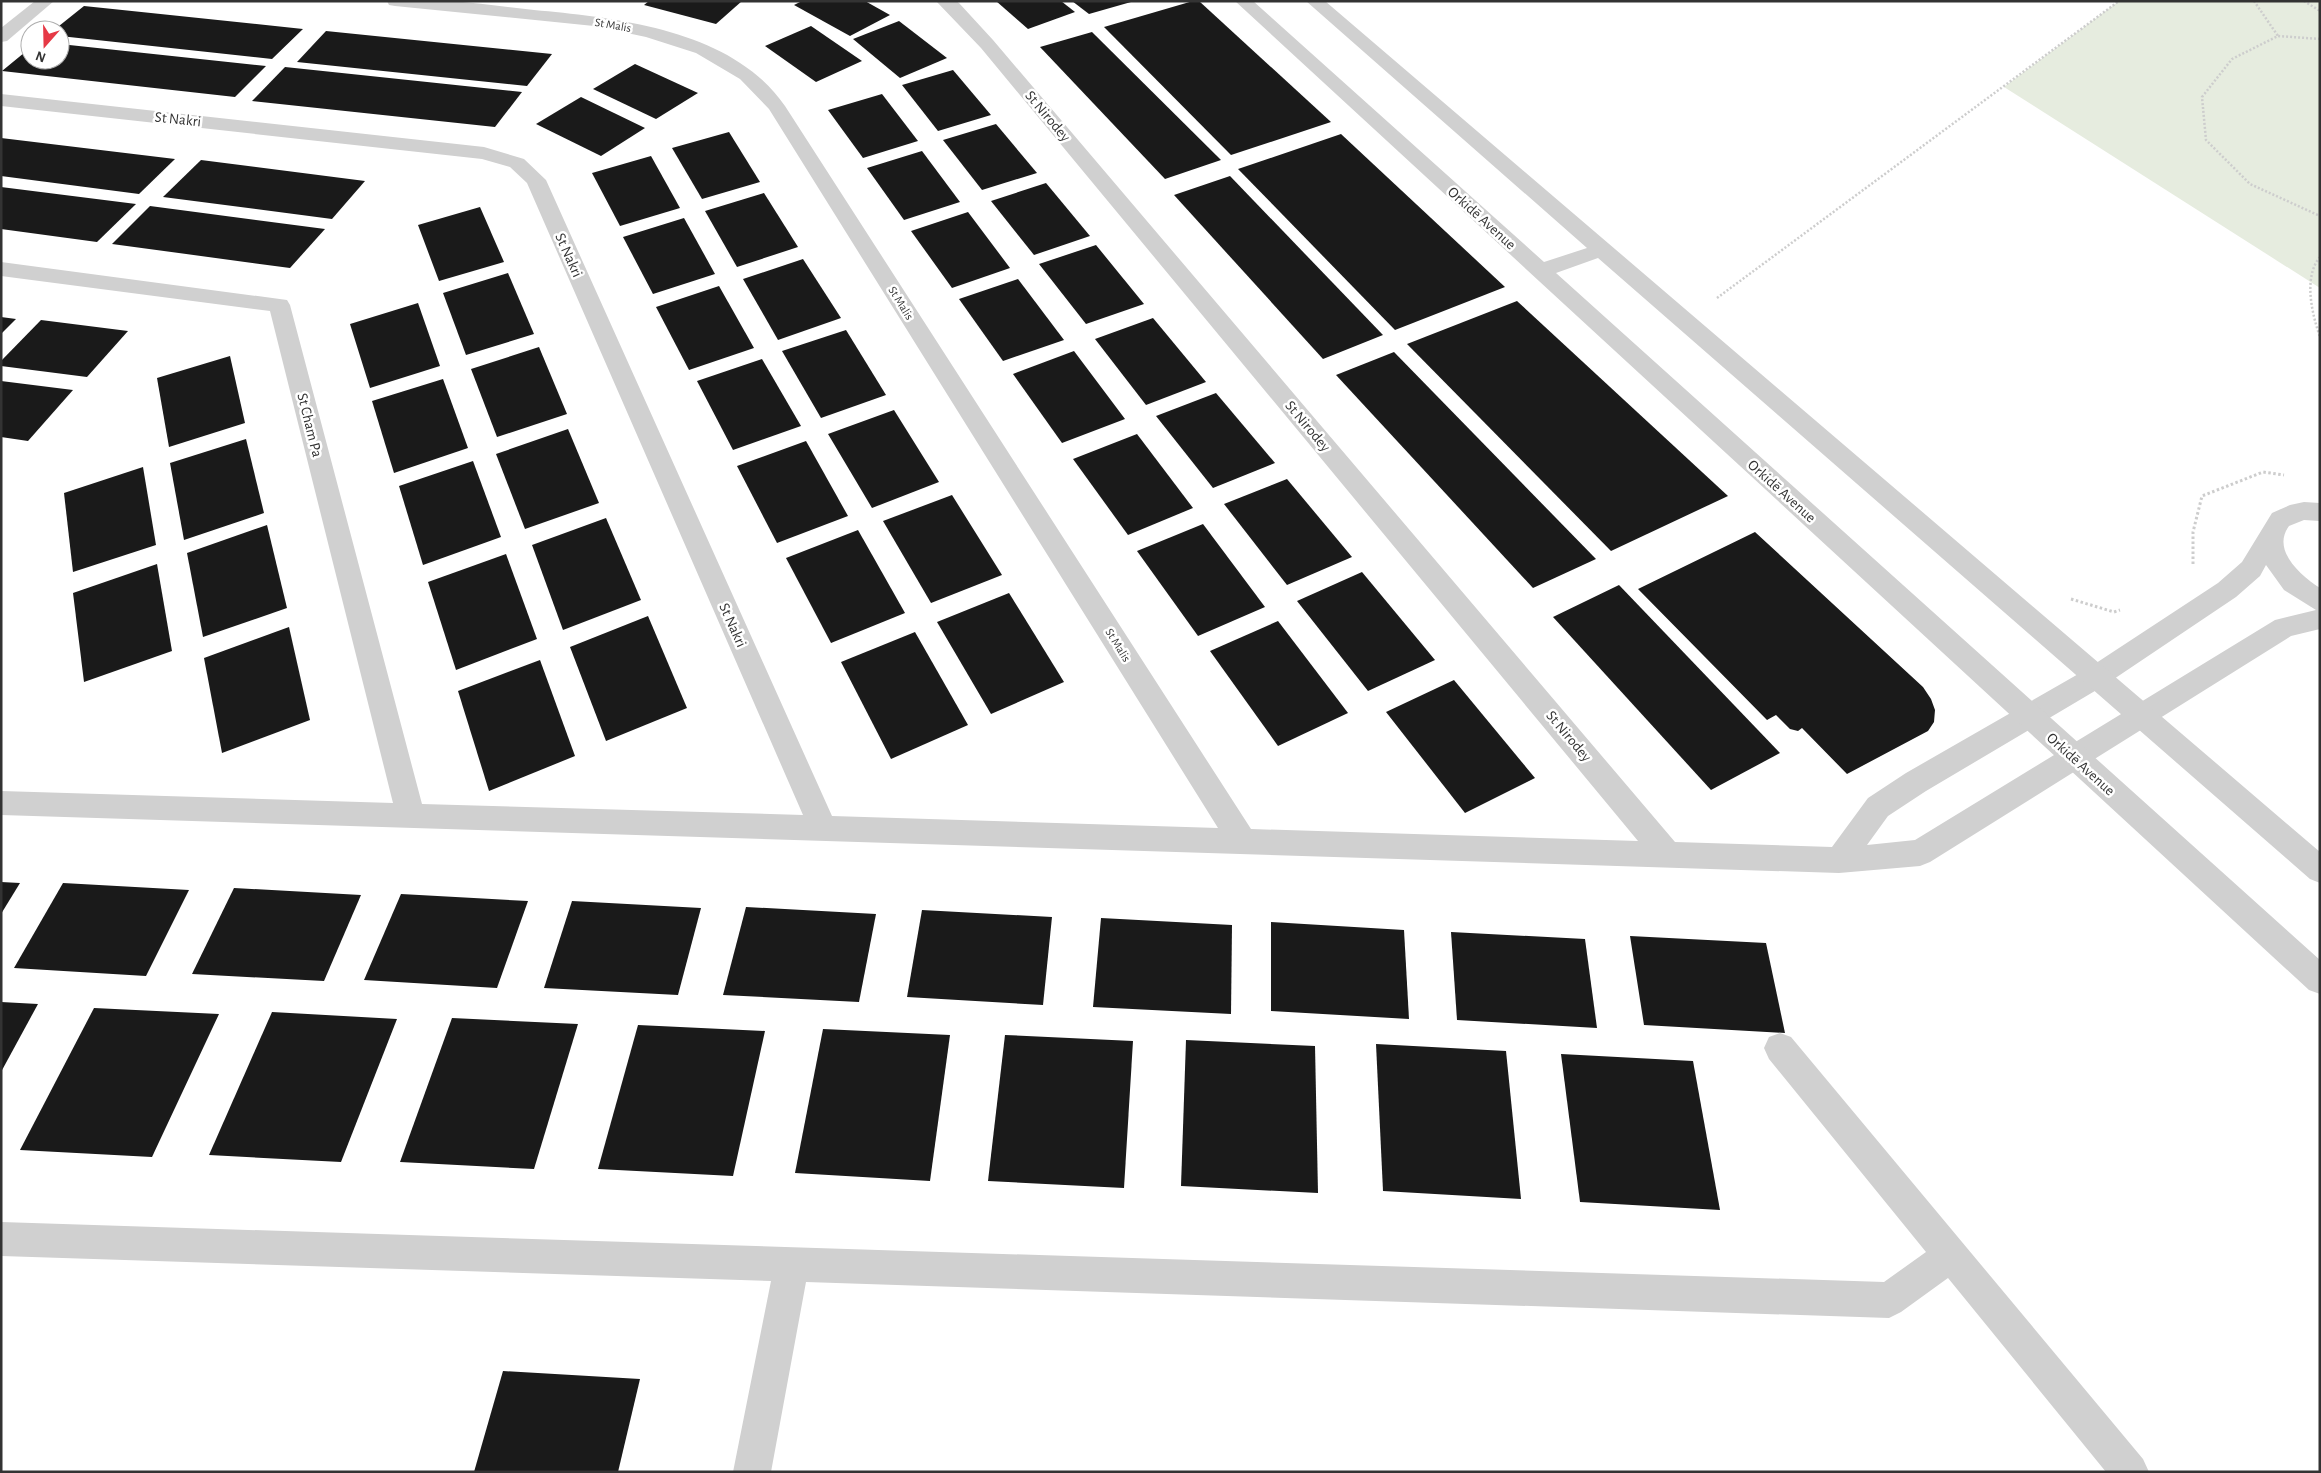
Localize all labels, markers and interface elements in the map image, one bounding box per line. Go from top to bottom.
street label: St Malis [594,16,632,34]
north arrow [20,20,70,70]
text: N [34,48,48,65]
street label: St Nirodey [1022,88,1074,145]
street label: St Nakri [154,110,202,129]
street label: Orkidē Avenue [1445,184,1519,253]
street label: St Nakri [552,231,585,280]
street label: St Malis [886,284,916,322]
street label: St Cham Pa [294,392,325,459]
street label: St Nirodey [1282,398,1334,455]
street label: Orkidē Avenue [1745,457,1819,526]
street label: St Nakri [716,601,749,650]
street label: St Malis [1103,626,1133,664]
street label: St Nirodey [1543,708,1595,765]
street label: Orkidē Avenue [2044,730,2118,799]

